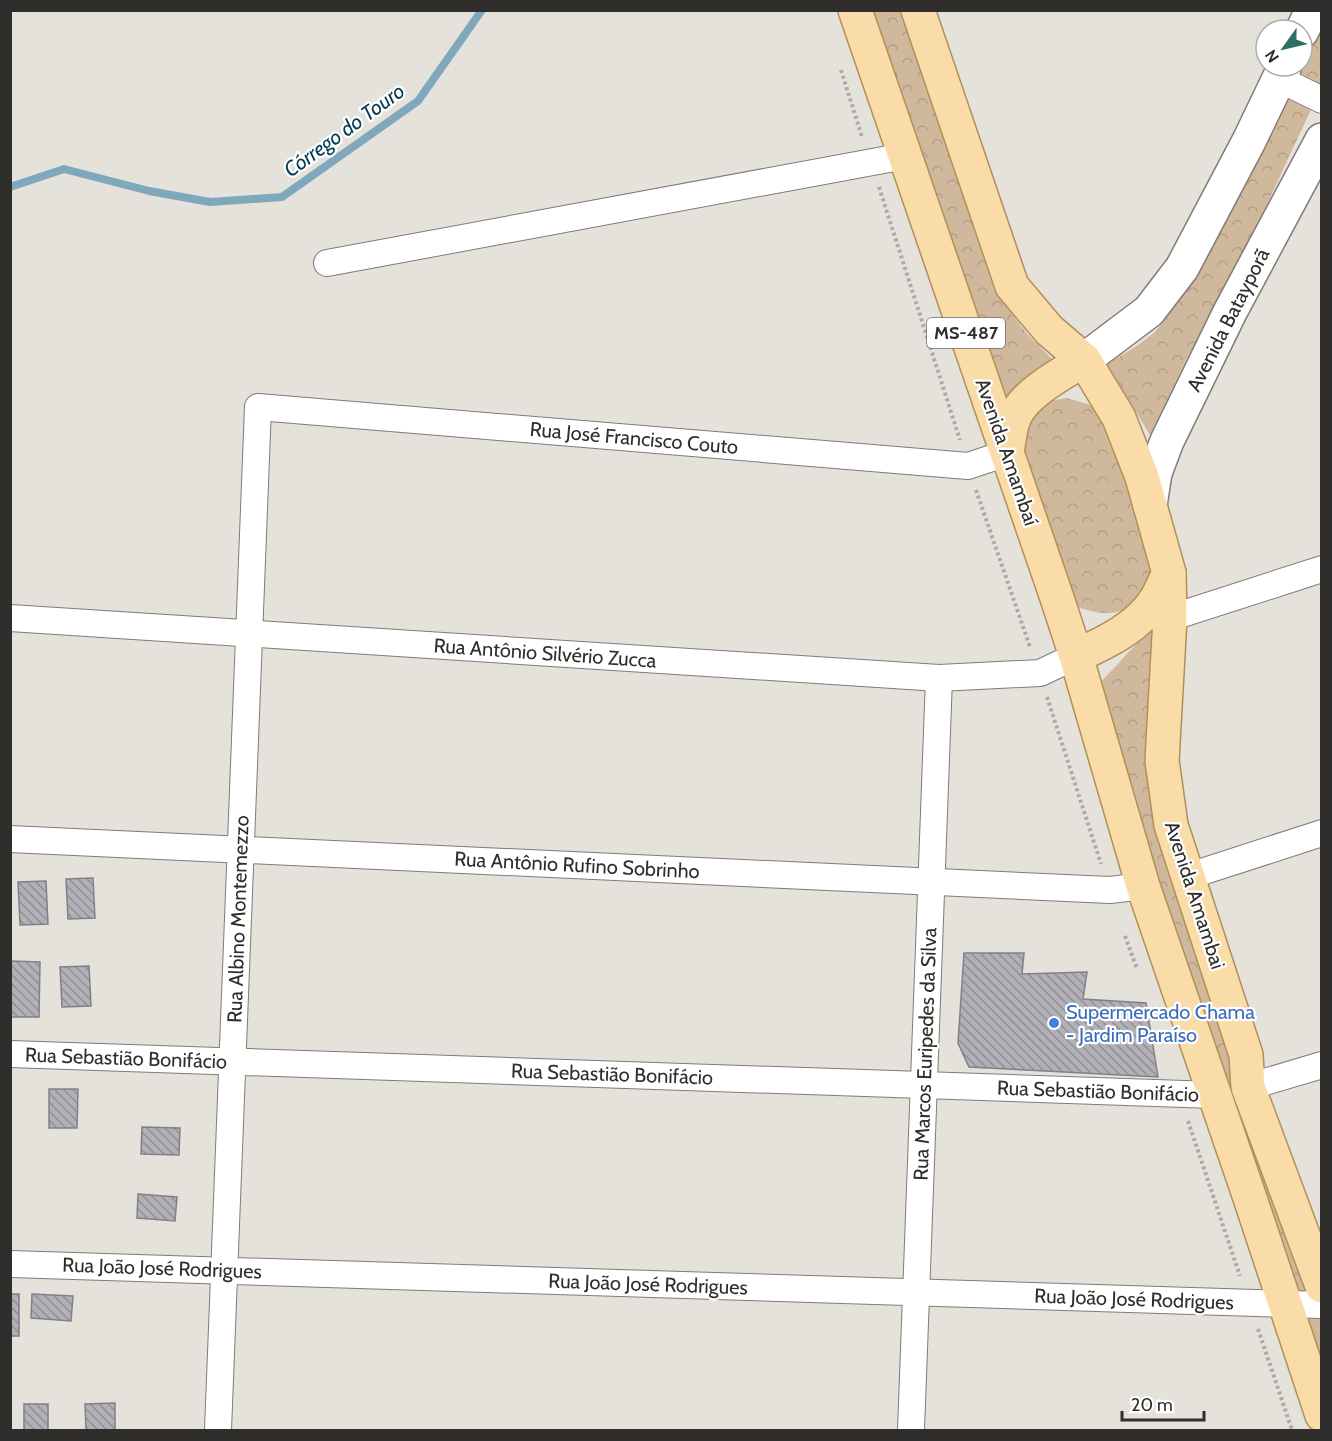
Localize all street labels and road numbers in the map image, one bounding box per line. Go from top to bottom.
street label: Avenida Batayporã [1182,244,1275,396]
road number: MS-487 [927,318,1005,348]
street label: Avenida Amambaí [971,375,1043,529]
street label: Rua José Francisco Couto [529,417,739,459]
street label: Rua Antônio Silvério Zucca [433,633,658,673]
street label: Rua Albino Montemezzo [222,815,254,1023]
street label: Avenida Amambai [1160,818,1230,972]
street label: Rua Antônio Rufino Sobrinho [454,847,700,883]
street label: Rua Marcos Euripedes da Silva [909,927,941,1181]
street label: Rua Sebastião Bonifácio [25,1042,227,1074]
street label: Rua Sebastião Bonifácio [511,1058,713,1090]
street label: Rua Sebastião Bonifácio [997,1075,1199,1107]
street label: Rua João José Rodrigues [62,1253,262,1283]
street label: Rua João José Rodrigues [548,1269,748,1299]
street label: Rua João José Rodrigues [1034,1284,1234,1314]

